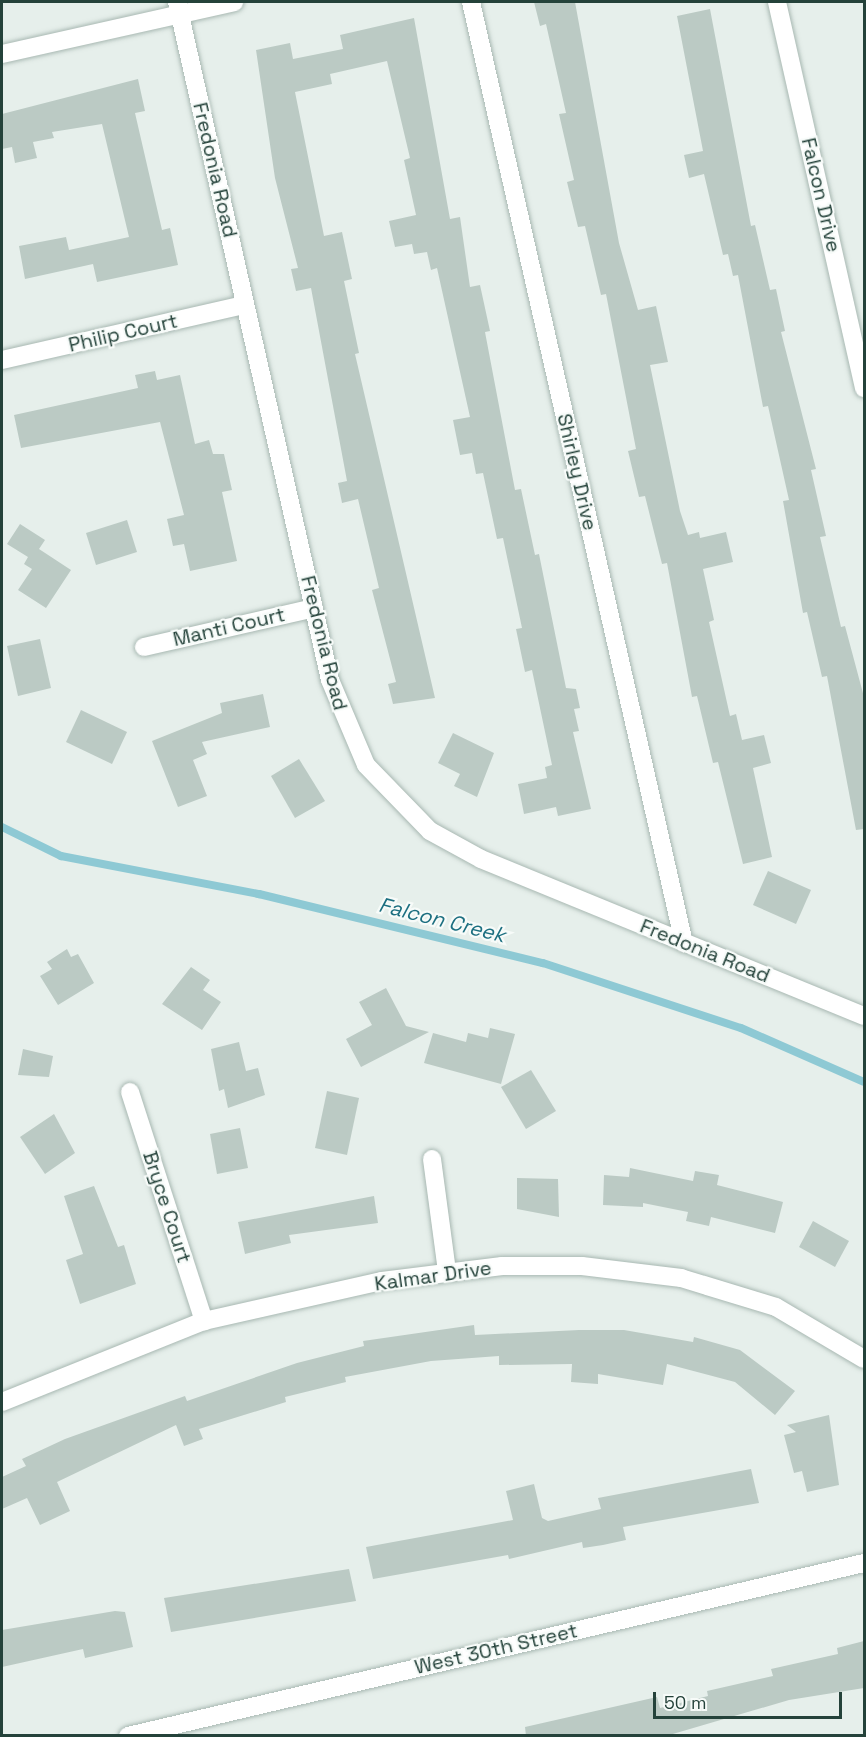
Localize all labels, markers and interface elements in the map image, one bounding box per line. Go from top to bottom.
street label: Fredonia Road [188,100,242,240]
street label: Falcon Drive [796,135,846,255]
street label: Philip Court [66,309,180,357]
street label: Shirley Drive [552,411,602,533]
street label: Fredonia Road [296,573,352,713]
street label: Manti Court [171,602,287,652]
water label: Falcon Creek [376,892,508,948]
street label: Fredonia Road [637,914,773,988]
street label: Bryce Court [138,1148,196,1266]
street label: Kalmar Drive [373,1256,493,1296]
street label: West 30th Street [412,1619,580,1679]
scale bar [656,1680,845,1718]
text: 50 m [664,1691,706,1714]

